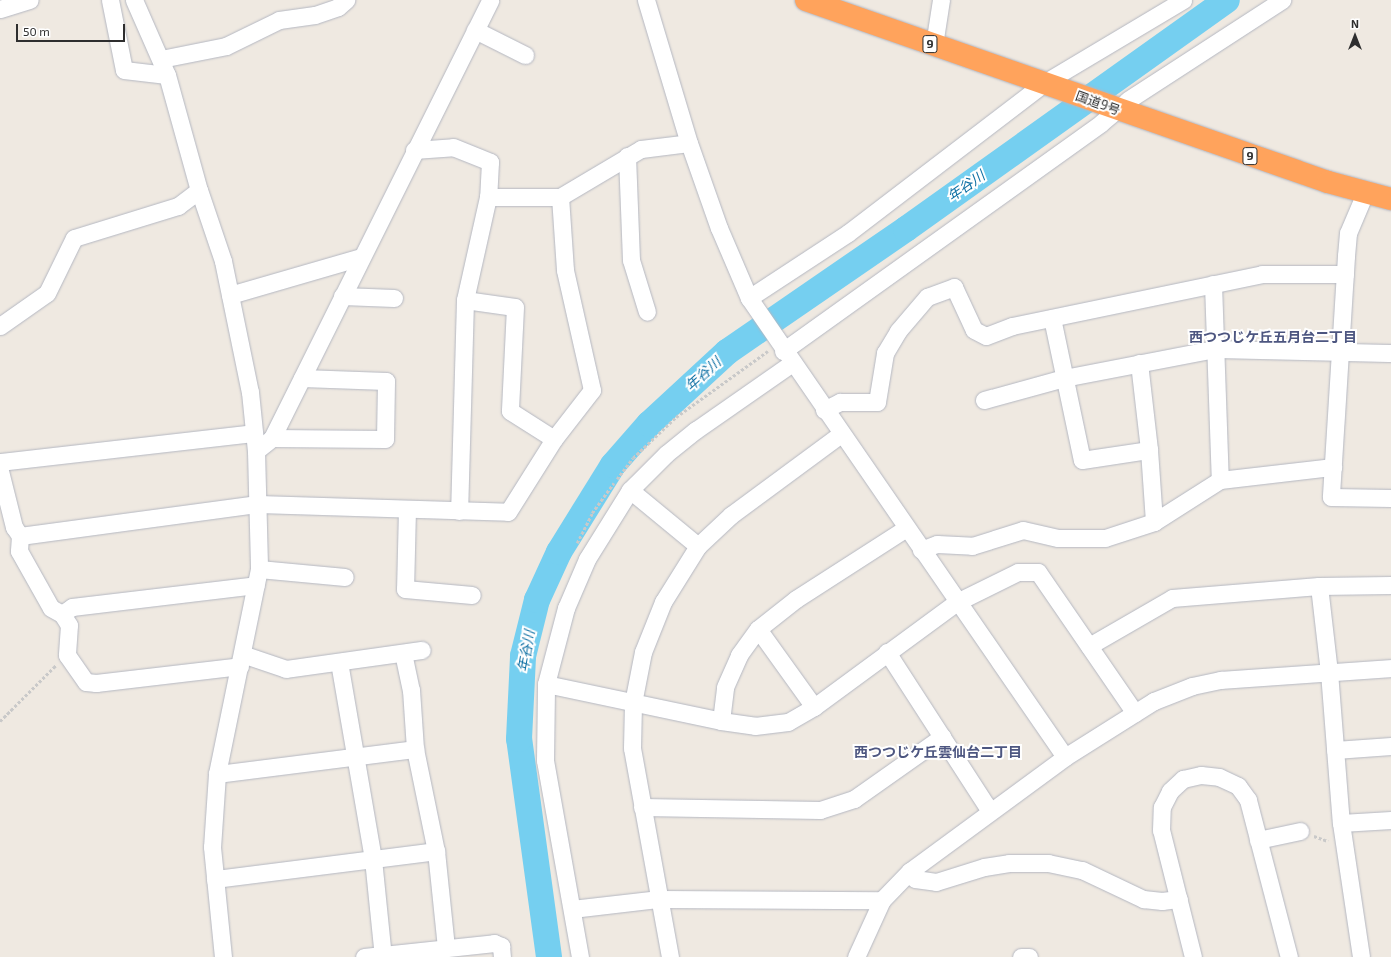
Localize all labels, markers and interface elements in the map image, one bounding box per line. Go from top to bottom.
scale bar [18,16,127,42]
north arrow [1335,16,1375,56]
text: N [1351,17,1359,30]
text: 50 m [23,24,50,38]
road number: 9 [922,34,938,54]
street label: 国道9号 [1074,88,1122,118]
road number: 9 [1242,146,1258,166]
water label: 年谷川 [944,167,988,205]
district label: 西つつじケ丘五月台二丁目 [1189,329,1357,345]
water label: 年谷川 [682,354,724,394]
water label: 年谷川 [514,629,538,673]
district label: 西つつじケ丘雲仙台二丁目 [854,744,1022,760]

